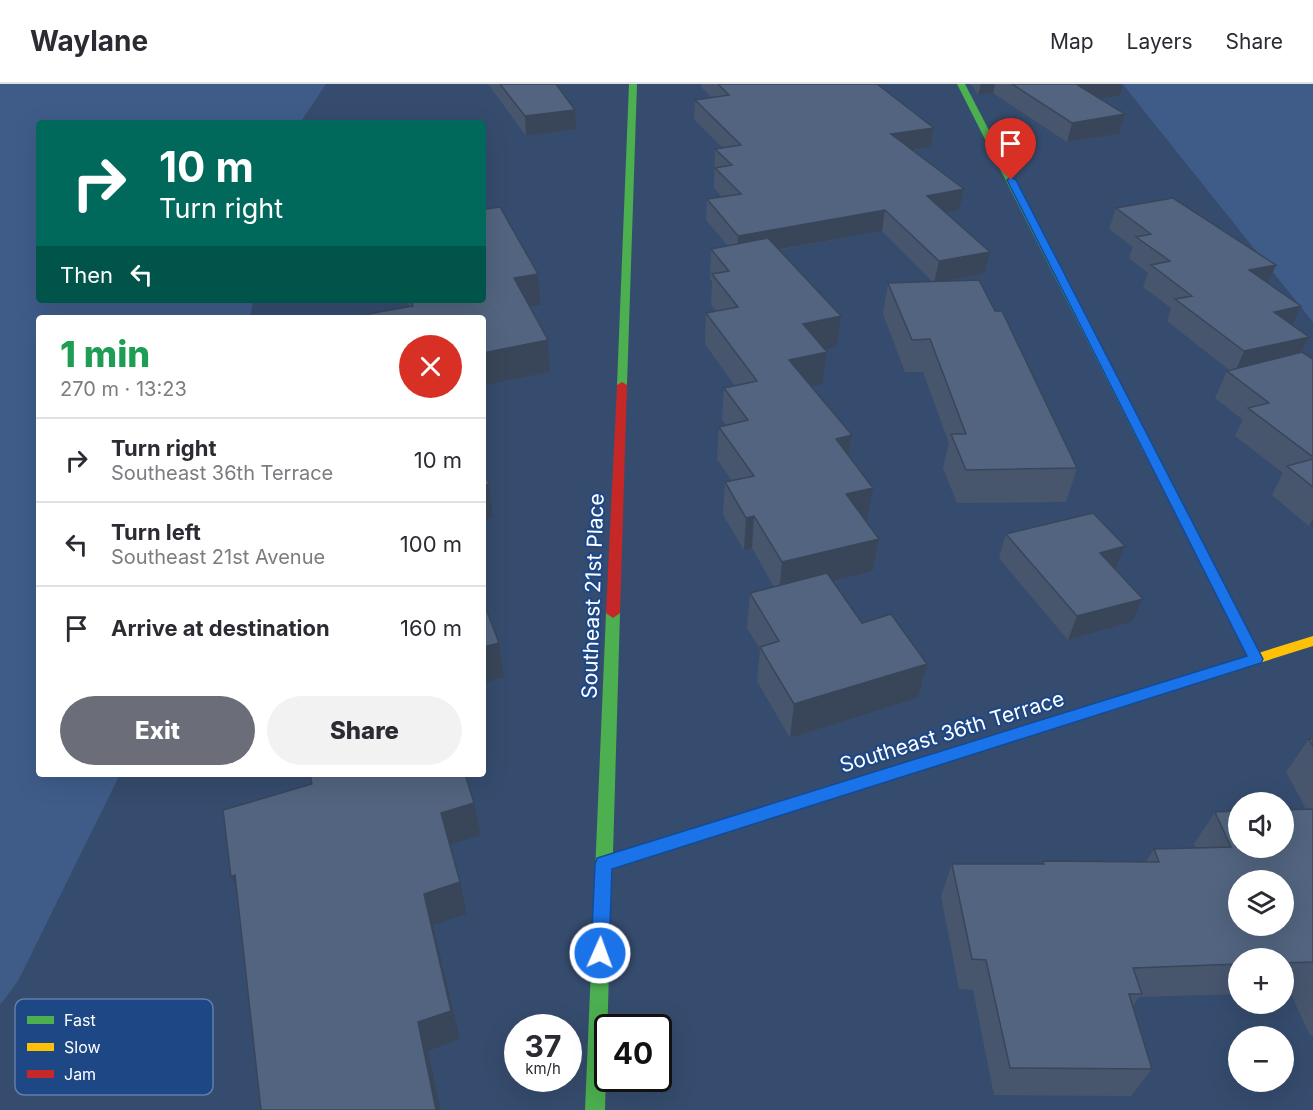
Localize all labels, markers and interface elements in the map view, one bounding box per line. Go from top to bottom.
text: Waylane [30,24,148,58]
text: Map [1050,29,1094,54]
text: Layers [1127,29,1193,54]
text: Share [1226,29,1283,54]
pin [985,118,1036,180]
icon: arrive [994,127,1027,160]
text: 10 m [159,141,254,192]
icon: right [60,144,138,222]
text: Turn right [159,192,283,225]
icon: left [125,258,158,291]
text: Then [60,262,113,288]
text: 1 min [60,332,150,376]
button: close [399,335,462,398]
text: 270 m · 13:23 [60,377,187,401]
text: Turn right [111,435,217,461]
icon: right [60,444,93,477]
text: 10 m [414,447,462,473]
text: Southeast 36th Terrace [111,461,333,485]
street label: Southeast 21st Place [576,493,609,699]
text: Turn left [111,519,201,545]
icon: left [60,528,93,561]
text: 100 m [400,531,462,557]
text: Southeast 21st Avenue [111,545,325,569]
icon: arrive [60,612,93,645]
text: Arrive at destination [111,615,330,641]
text: 160 m [400,615,462,641]
street label: Southeast 36th Terrace [837,685,1067,778]
button: Exit [60,696,255,765]
button: Share [267,696,462,765]
map controls [1228,792,1294,1092]
button: sound [1228,792,1294,858]
button: layers [1228,870,1294,936]
position arrow [568,921,632,985]
button: + [1228,948,1294,1014]
legend [15,999,213,1095]
text: Fast [64,1010,96,1030]
speed limit sign: 40 [594,1014,672,1092]
button: − [1228,1026,1294,1092]
text: 37 [525,1028,561,1064]
text: Slow [64,1037,101,1057]
text: km/h [525,1059,561,1078]
text: Jam [64,1064,96,1084]

